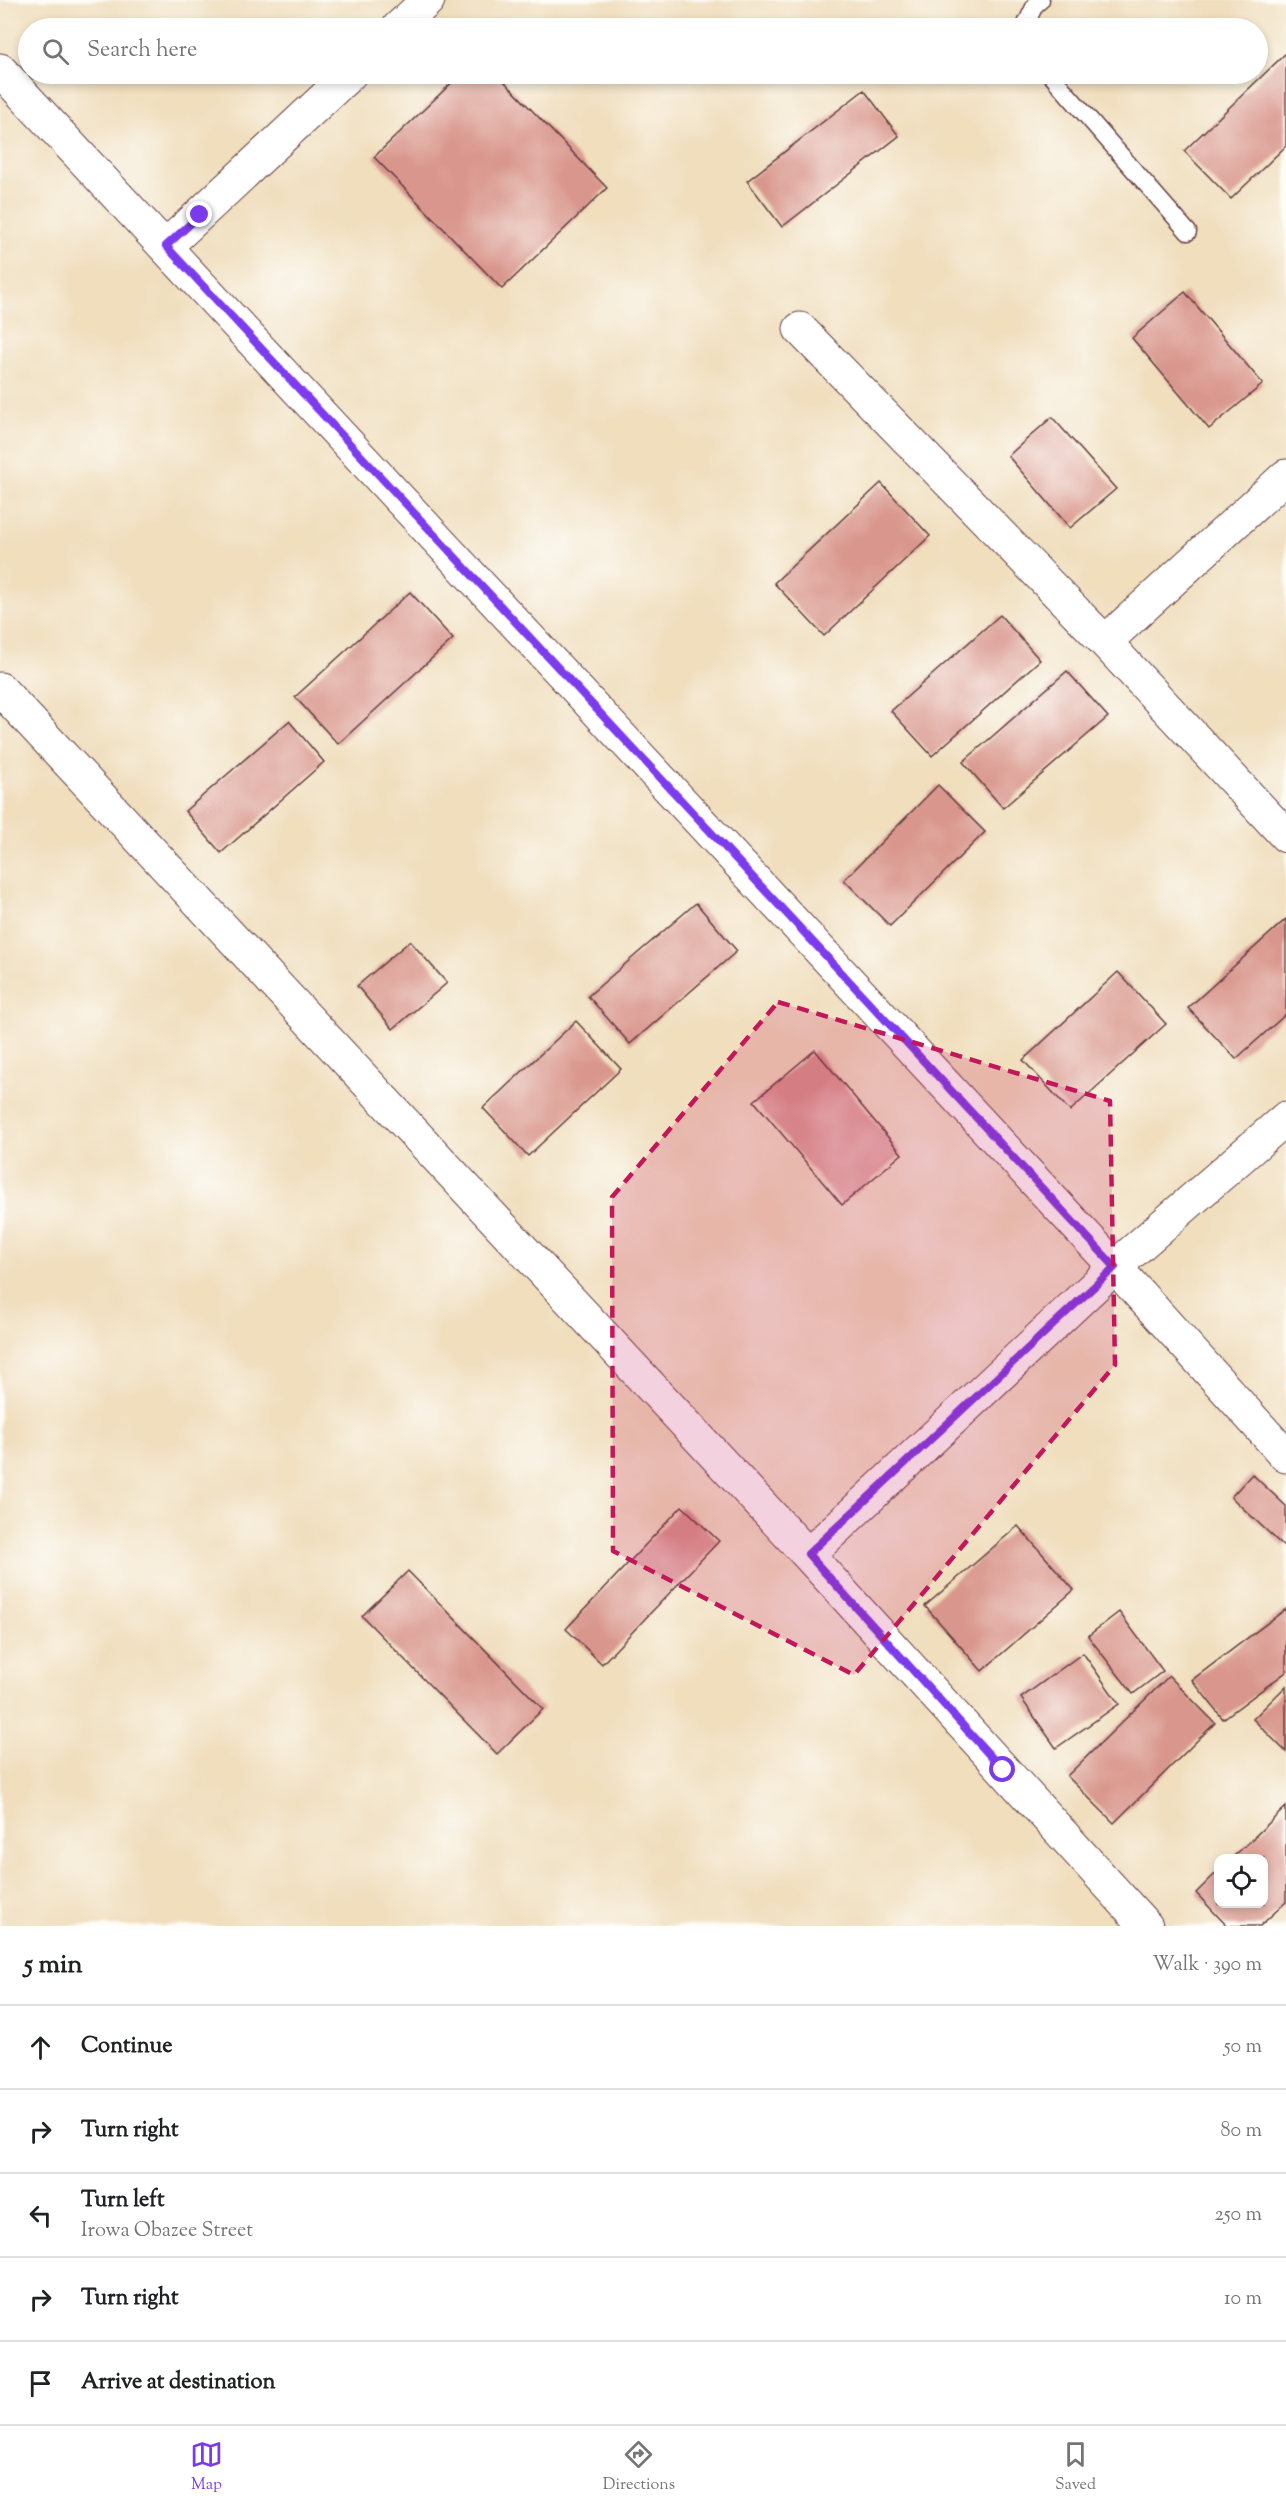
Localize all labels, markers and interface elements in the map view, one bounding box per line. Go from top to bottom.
search box [18,18,1268,84]
icon: search [39,35,72,68]
text: Search here [87,35,197,67]
route end [186,201,212,227]
route start [989,1756,1015,1782]
map controls [1214,1854,1268,1908]
button: locate [1214,1854,1268,1908]
text: 5 min [24,1947,83,1984]
text: Walk · 390 m [1153,1951,1262,1980]
icon: ahead [24,2031,57,2064]
text: Continue [81,2031,172,2063]
text: 50 m [1224,2033,1262,2062]
icon: right [24,2115,57,2148]
text: Turn right [81,2115,178,2147]
text: 80 m [1221,2117,1262,2146]
text: Turn left [81,2185,164,2217]
icon: left [24,2199,57,2232]
text: 250 m [1214,2201,1262,2230]
text: Irowa Obazee Street [81,2217,253,2246]
icon: right [24,2283,57,2316]
text: Turn right [81,2283,178,2315]
text: 10 m [1224,2285,1262,2314]
icon: arrive [24,2367,57,2400]
text: Arrive at destination [81,2367,276,2399]
tab: Map [190,2438,223,2497]
tab: Directions [603,2438,675,2497]
tab: Saved [1055,2438,1096,2497]

